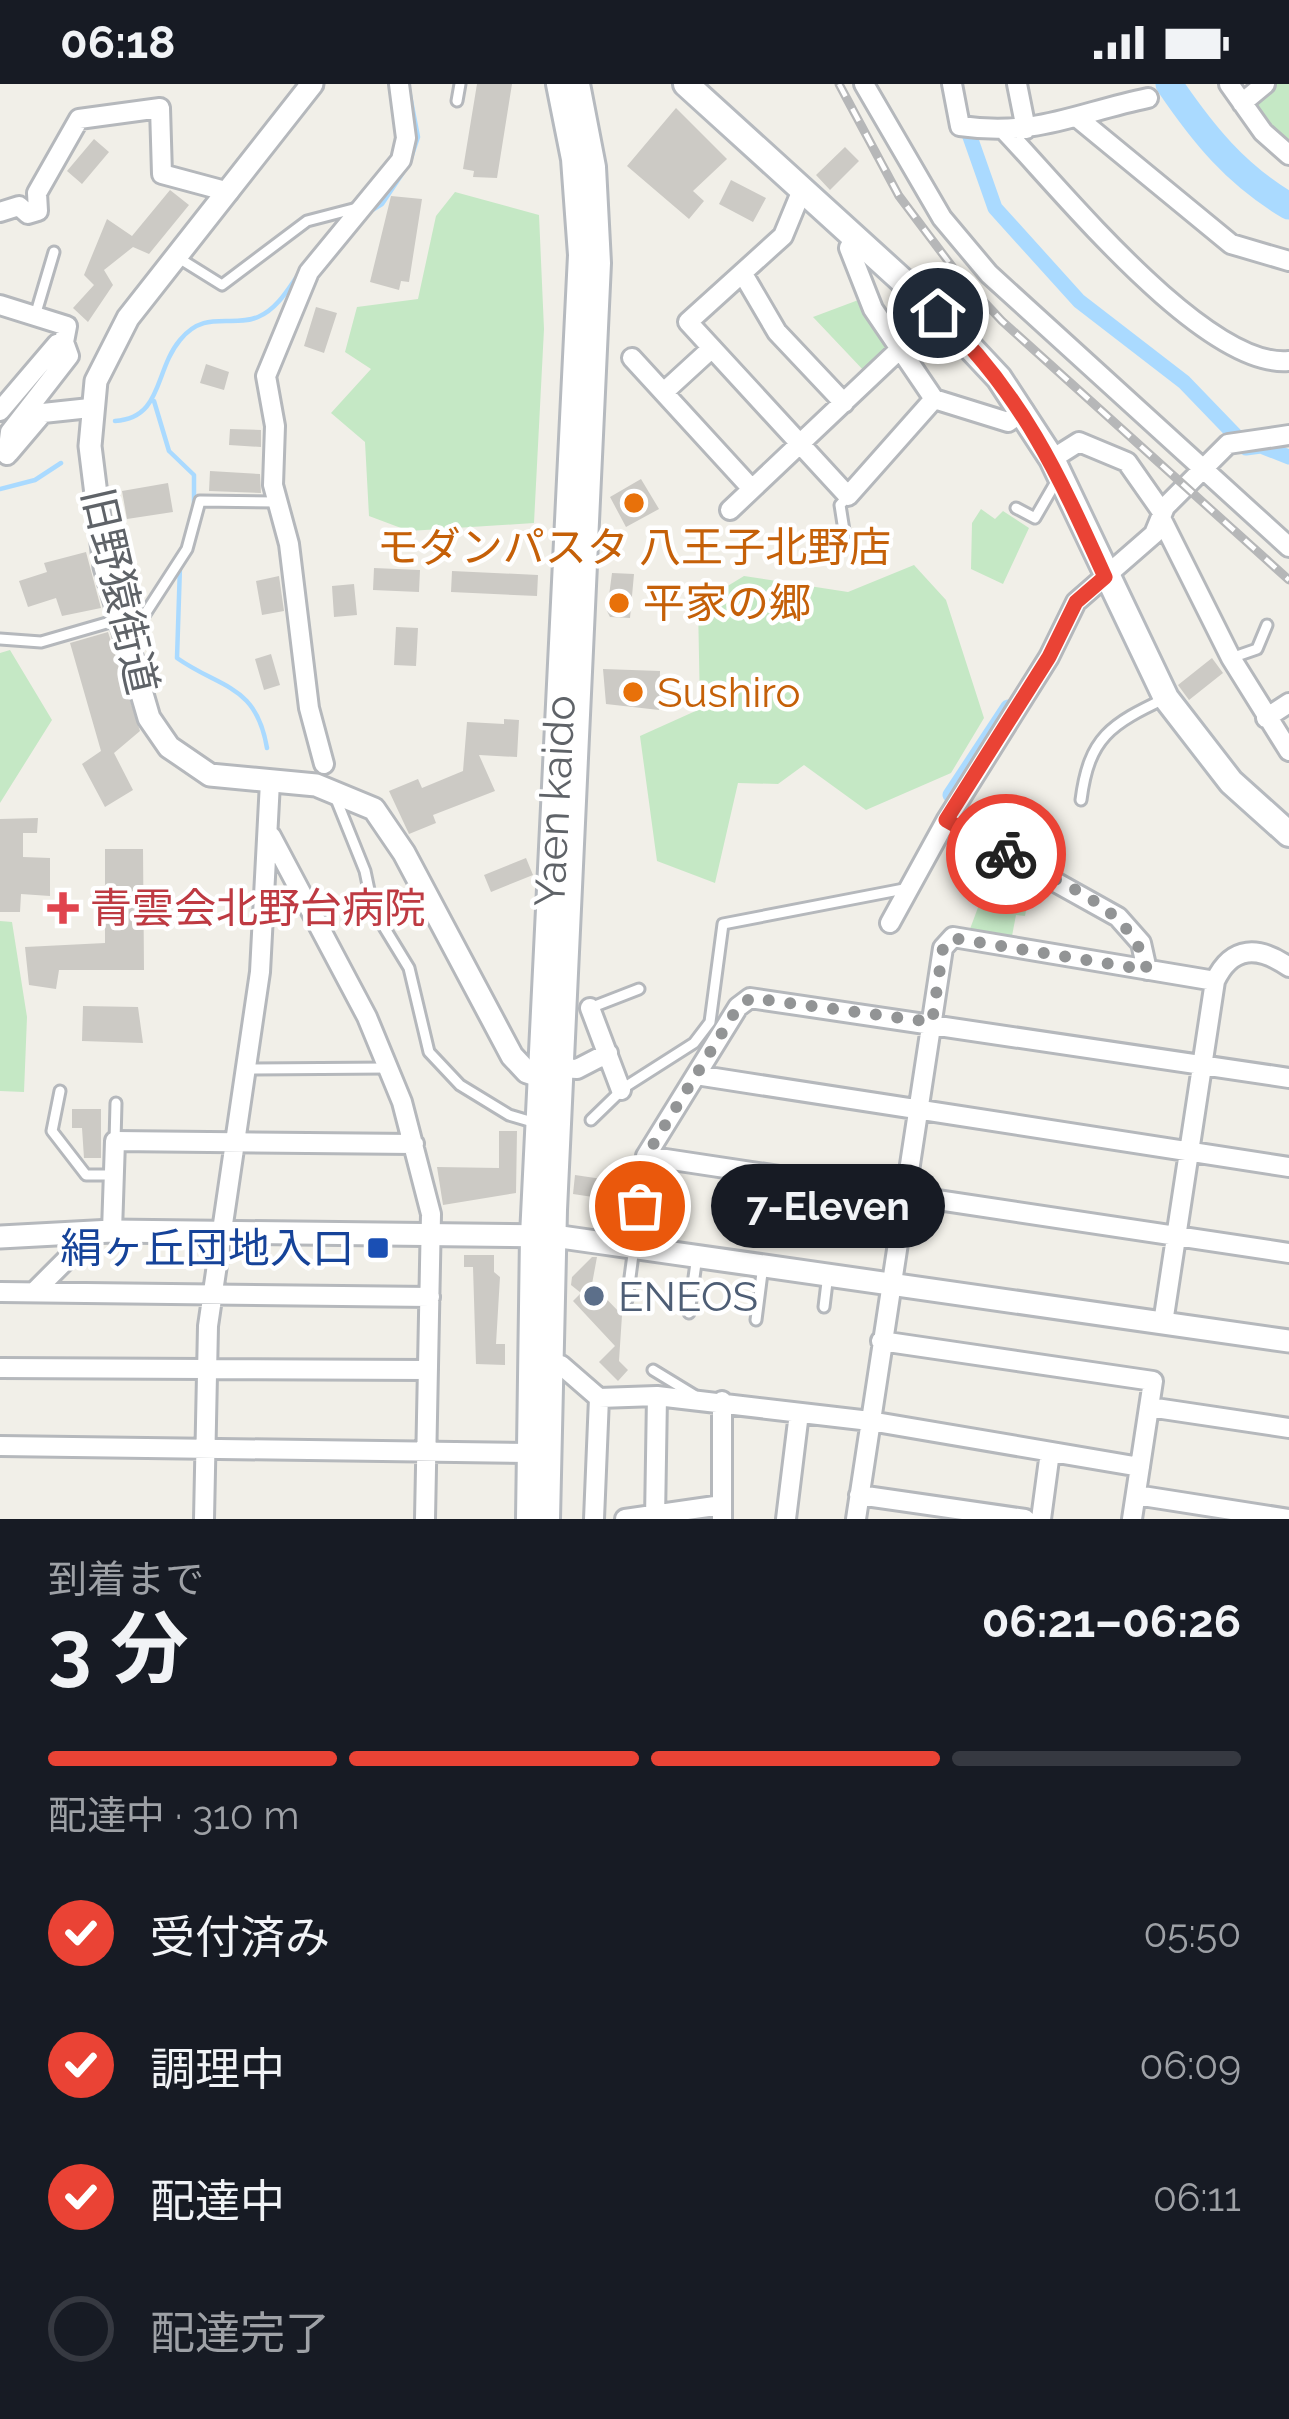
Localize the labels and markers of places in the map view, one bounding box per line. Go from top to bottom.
pin [887,262,989,364]
marker: モダンパスタ 八王子北野店 [621,490,647,516]
place label: モダンパスタ 八王子北野店 [377,523,891,572]
place label: 平家の郷 [643,579,811,628]
marker: 平家の郷 [606,590,632,616]
place label: Sushiro [657,668,800,717]
marker: Sushiro [620,679,646,705]
place label: 青雲会北野台病院 [90,884,426,933]
marker: 青雲会北野台病院 [47,892,79,924]
pin [589,1155,691,1257]
callout: 7-Eleven [712,1164,946,1248]
place label: 絹ヶ丘団地入口 [60,1224,354,1273]
marker: 絹ヶ丘団地入口 [365,1235,391,1261]
place label: ENEOS [618,1272,758,1321]
marker: ENEOS [581,1283,607,1309]

